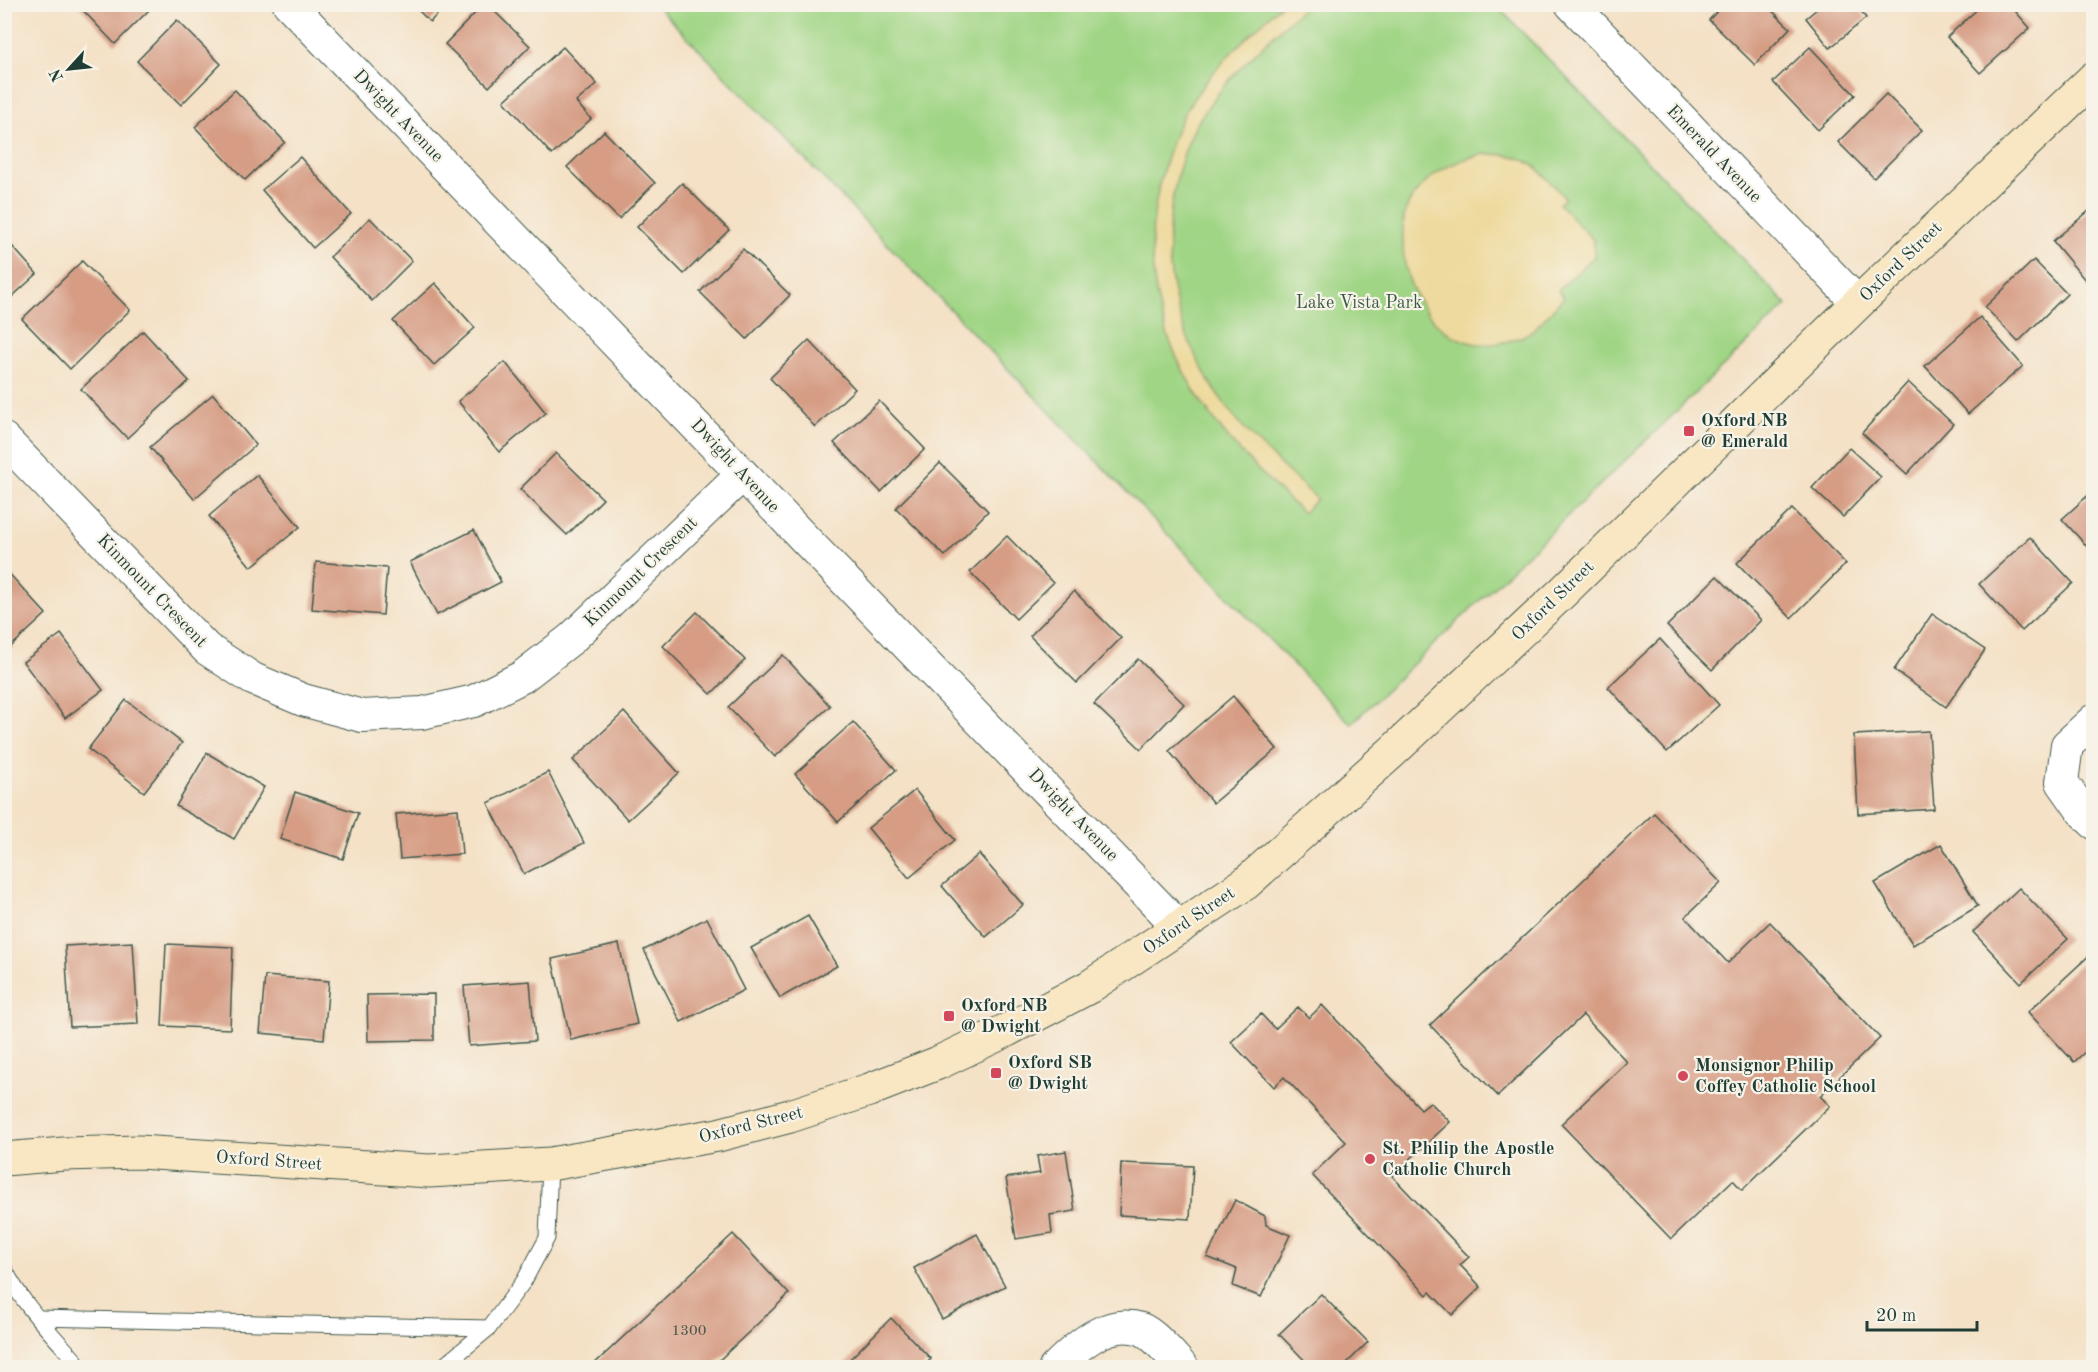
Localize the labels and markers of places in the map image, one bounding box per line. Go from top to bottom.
place label: Oxford NB @ Emerald [1701,412,1789,451]
marker: Oxford NB @ Emerald [1682,424,1696,438]
place label: Oxford NB @ Dwight [961,997,1048,1036]
marker: Oxford NB @ Dwight [942,1009,956,1023]
place label: Oxford SB @ Dwight [1008,1054,1092,1093]
place label: Monsignor Philip Coffey Catholic School [1695,1057,1876,1096]
marker: Oxford SB @ Dwight [989,1066,1003,1080]
marker: Monsignor Philip Coffey Catholic School [1676,1069,1690,1083]
place label: St. Philip the Apostle Catholic Church [1382,1140,1554,1179]
marker: St. Philip the Apostle Catholic Church [1363,1152,1377,1166]

